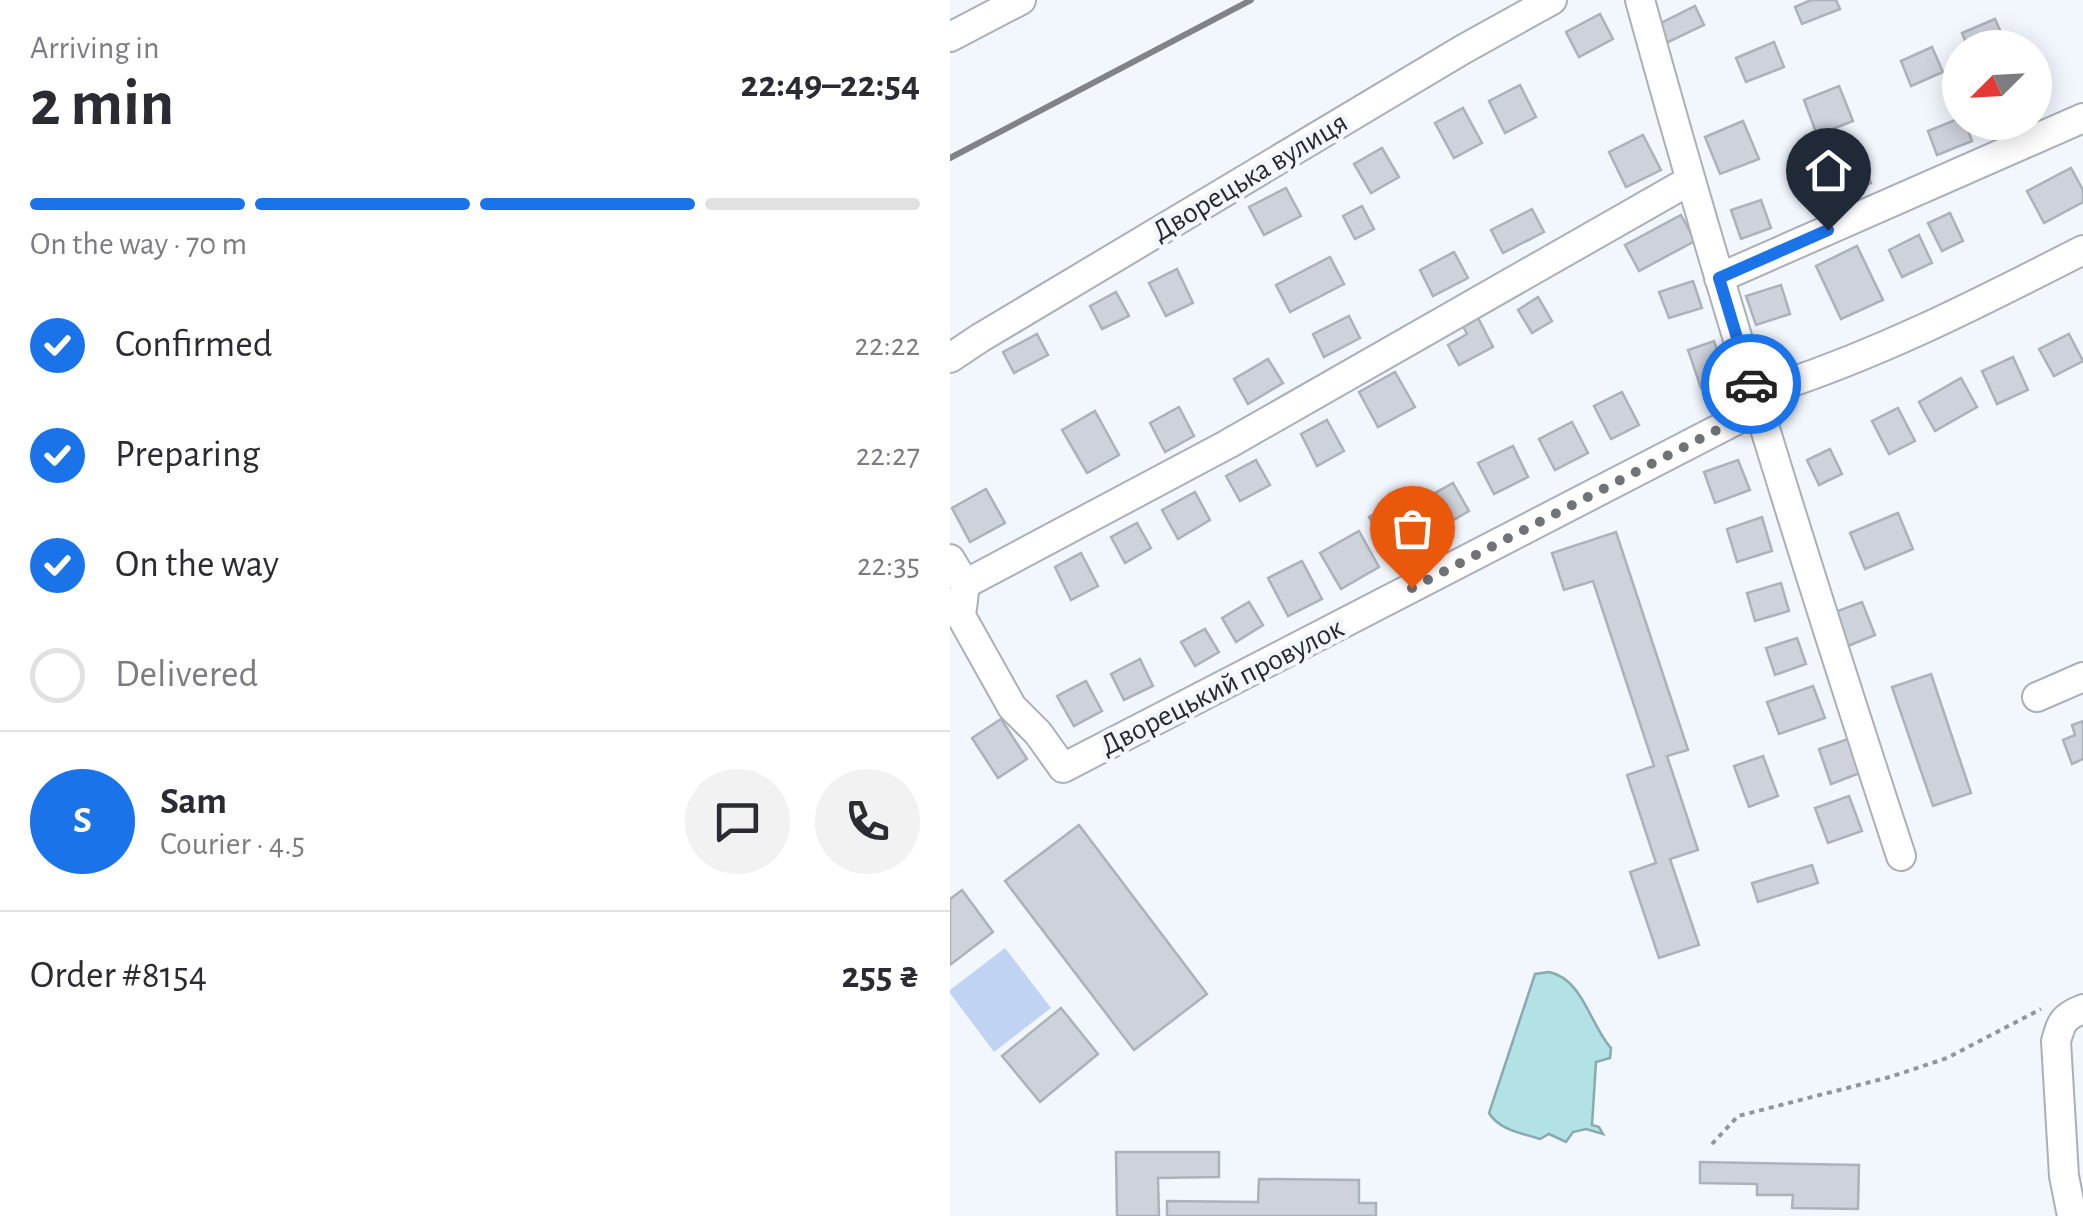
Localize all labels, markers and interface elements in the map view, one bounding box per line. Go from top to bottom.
north arrow [1942,30,2052,140]
map controls [1942,30,2052,140]
text: Arriving in [30,32,159,64]
text: 22:49–22:54 [740,66,920,104]
text: 2 min [30,72,174,137]
street label: Дворецька вулиця [1147,107,1353,247]
pin [1786,128,1871,231]
icon: home [1801,143,1856,198]
text: On the way · 70 m [30,228,247,260]
icon: check [30,318,85,373]
text: Confirmed [115,326,272,364]
text: 22:22 [854,329,920,361]
courier [1701,334,1801,434]
icon: car [1724,357,1779,412]
icon: check [30,428,85,483]
text: Preparing [115,436,260,474]
text: 22:27 [856,439,920,471]
pin [1370,486,1455,589]
icon: bag [1385,501,1440,556]
icon: check [30,538,85,593]
text: On the way [115,546,279,584]
text: 22:35 [857,549,920,581]
street label: Дворецький провулок [1096,613,1349,761]
text: Delivered [115,656,258,694]
button: chat [685,769,790,874]
button: phone [815,769,920,874]
text: Sam [160,783,227,821]
text: S [73,802,92,840]
text: Courier · 4.5 [160,828,305,860]
text: Order #8154 [30,957,207,995]
text: 255 ₴ [842,957,920,995]

